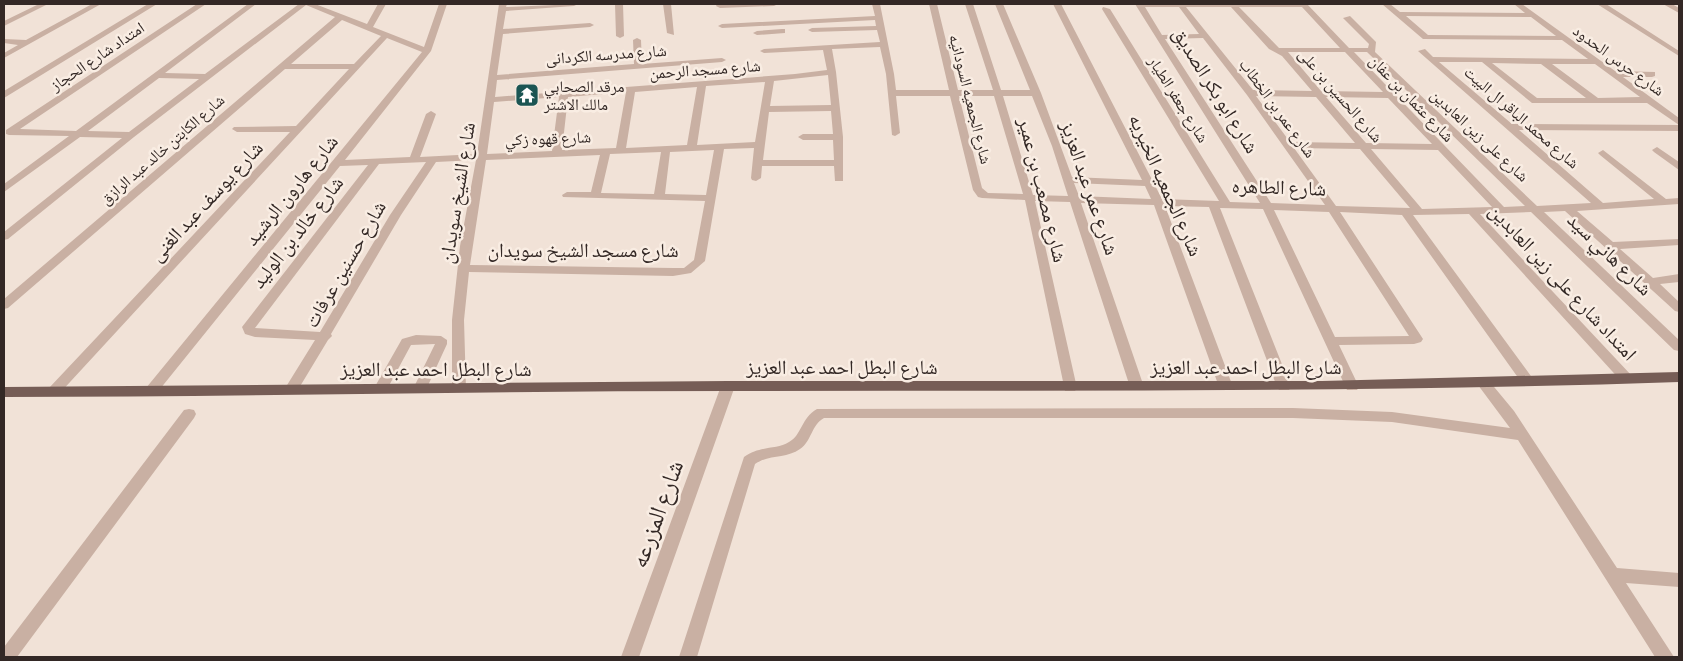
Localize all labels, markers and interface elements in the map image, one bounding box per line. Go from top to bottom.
street label: امتداد شارع الحجاز [47,20,148,96]
street label: شارع حرس الحدود [1569,23,1667,101]
street label: شارع ابو بكر الصديق [1167,24,1262,158]
street label: شارع الجمعيه السودانيه [944,33,994,166]
street label: شارع مدرسه الكردانى [545,43,667,69]
street label: شارع الحسين بن على [1294,46,1385,147]
street label: شارع عثمان بن عفان [1365,52,1457,147]
street label: شارع جعفر الطيار [1143,53,1211,147]
street label: شارع عمر بن الخطاب [1235,56,1318,162]
street label: شارع مسجد الرحمن [649,58,761,84]
street label: شارع محمد الباقر ال البيت [1460,64,1582,173]
place label: مرقد الصحابي مالك الاشتر [543,79,624,114]
temple icon: مرقد الصحابي مالك الاشتر [514,82,540,108]
street label: شارع على زين العابدين [1426,87,1531,186]
street label: شارع الكابتن خالد عبد الرازق [98,92,229,209]
street label: شارع الجمعيه الخيريه [1123,111,1205,260]
street label: شارع مصعب بن عمير [1012,115,1070,265]
street label: شارع عمر عبد العزيز [1055,118,1121,258]
street label: شارع الشيخ سويدان [437,121,481,266]
street label: شارع قهوه زكي [505,129,592,153]
street label: شارع هارون الرشيد [241,132,344,251]
street label: شارع يوسف عبد الغنى [146,138,269,267]
street label: شارع خالد بن الوليد [248,173,349,294]
street label: شارع الطاهره [1231,176,1326,202]
street label: شارع حسنين عرفات [302,198,392,332]
street label: امتداد شارع على زين العابدين [1483,201,1640,366]
street label: شارع هاني سيد [1560,210,1655,303]
street label: شارع مسجد الشيخ سويدان [487,241,679,263]
street label: شارع البطل احمد عبد العزيز [745,358,938,380]
street label: شارع البطل احمد عبد العزيز [1149,358,1342,380]
street label: شارع البطل احمد عبد العزيز [339,360,532,382]
street label: شارع المزرعه [627,458,690,572]

